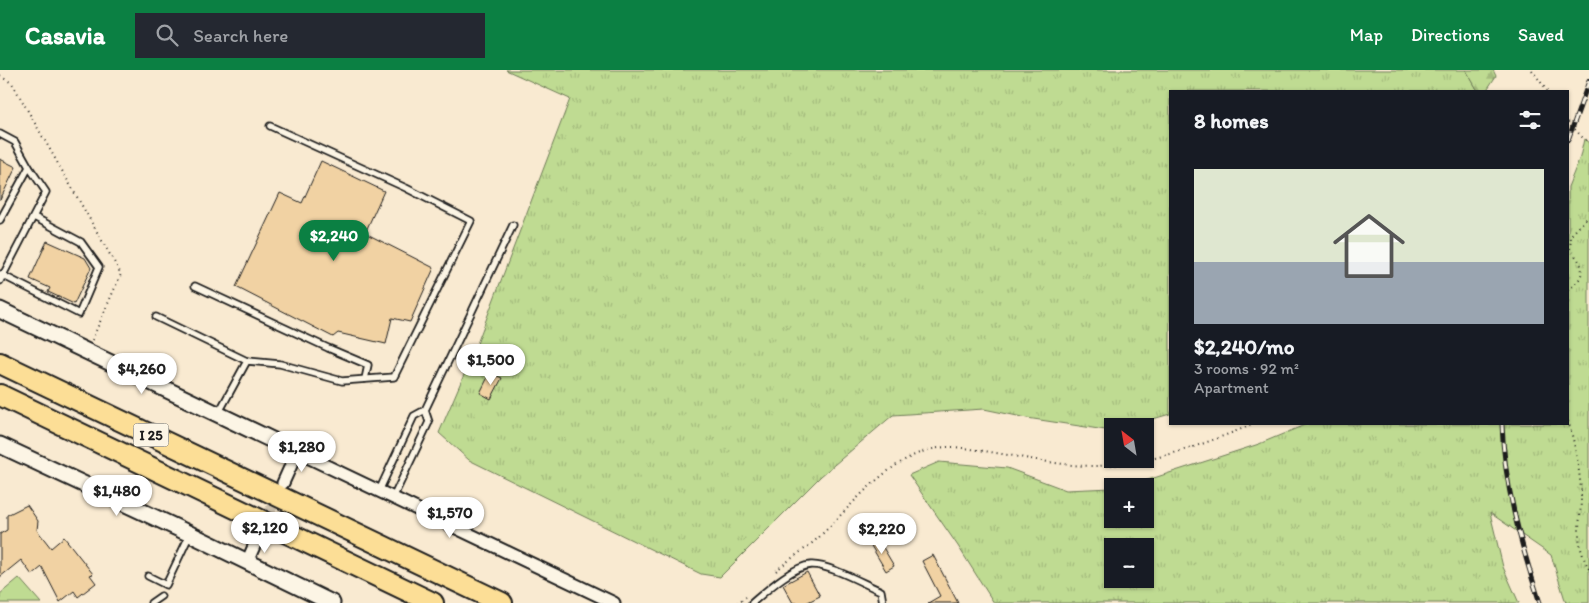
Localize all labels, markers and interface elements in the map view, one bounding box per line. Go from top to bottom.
search box [135,13,485,58]
text: Casavia [25,21,105,50]
icon: search [153,21,181,49]
text: Search here [193,24,288,47]
text: Map [1350,24,1383,46]
text: Directions [1411,24,1490,46]
text: Saved [1518,24,1564,46]
icon: filters [1516,106,1544,134]
text: 8 homes [1194,108,1269,133]
icon: home [1324,201,1414,291]
pin: $2,240 [293,220,375,262]
text: $2,240 [310,226,358,245]
text: $2,240/mo [1194,334,1294,359]
pin: $1,500 [450,344,532,386]
text: $1,500 [467,350,515,369]
pin: $4,260 [101,352,183,395]
text: $4,260 [118,359,166,378]
text: 3 rooms · 92 m² [1194,359,1299,378]
text: Apartment [1194,378,1269,397]
north arrow [1104,418,1154,468]
map controls [1104,418,1154,588]
road number: I 25 [134,424,168,446]
pin: $1,280 [261,430,343,473]
text: $1,280 [279,437,325,456]
pin: $1,480 [76,474,158,517]
button: + [1104,478,1154,528]
text: $1,480 [93,481,141,500]
pin: $1,570 [409,496,491,539]
text: $1,570 [427,503,473,522]
pin: $2,120 [224,512,306,554]
pin: $2,220 [841,512,923,555]
text: $2,120 [242,518,288,537]
text: $2,220 [858,519,906,538]
button: − [1104,538,1154,588]

